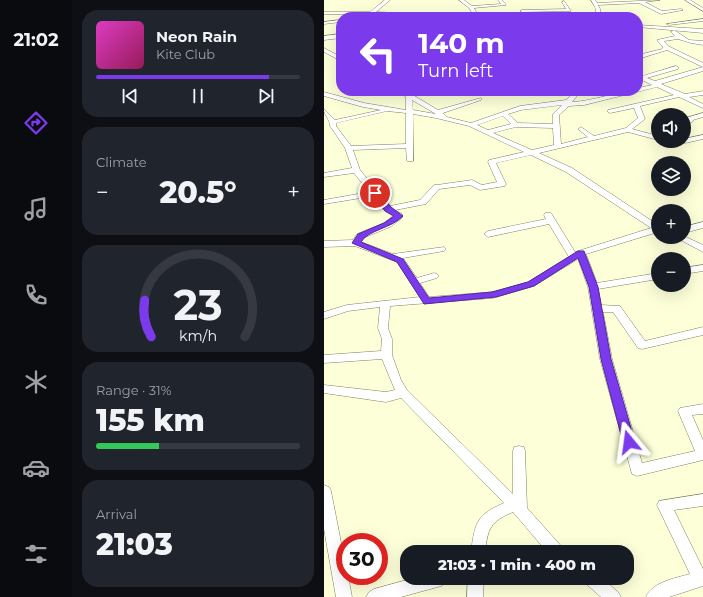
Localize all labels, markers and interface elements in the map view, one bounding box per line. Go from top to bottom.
text: 140 m [418,26,505,60]
text: Neon Rain [156,27,237,46]
icon: left [352,28,404,80]
text: 21:02 [13,29,59,51]
text: Kite Club [156,46,215,62]
text: Turn left [418,60,493,82]
icon: previous [119,85,141,107]
icon: pause [187,85,209,107]
icon: next [255,85,277,107]
map controls [651,108,691,292]
button: sound [651,108,691,148]
icon: directions [22,109,50,137]
text: Climate [96,154,147,170]
button: layers [651,156,691,196]
text: 20.5° [159,174,237,211]
pin [358,176,392,210]
text: − [96,179,109,206]
text: + [287,179,300,206]
icon: arrive [364,182,386,204]
icon: music [22,195,50,223]
button: + [651,204,691,244]
button: − [651,252,691,292]
text: 23 [173,279,223,329]
icon: phone [22,281,50,309]
text: km/h [179,326,217,344]
icon: climate [22,368,50,396]
text: Range · 31% [96,382,171,398]
text: 155 km [96,402,205,439]
position arrow [608,421,650,463]
icon: car [22,454,50,482]
text: Arrival [96,506,137,522]
text: 21:03 [96,526,173,563]
speed limit sign: 30 [336,533,388,585]
icon: filters [22,540,50,568]
text: 21:03 · 1 min · 400 m [438,555,596,574]

